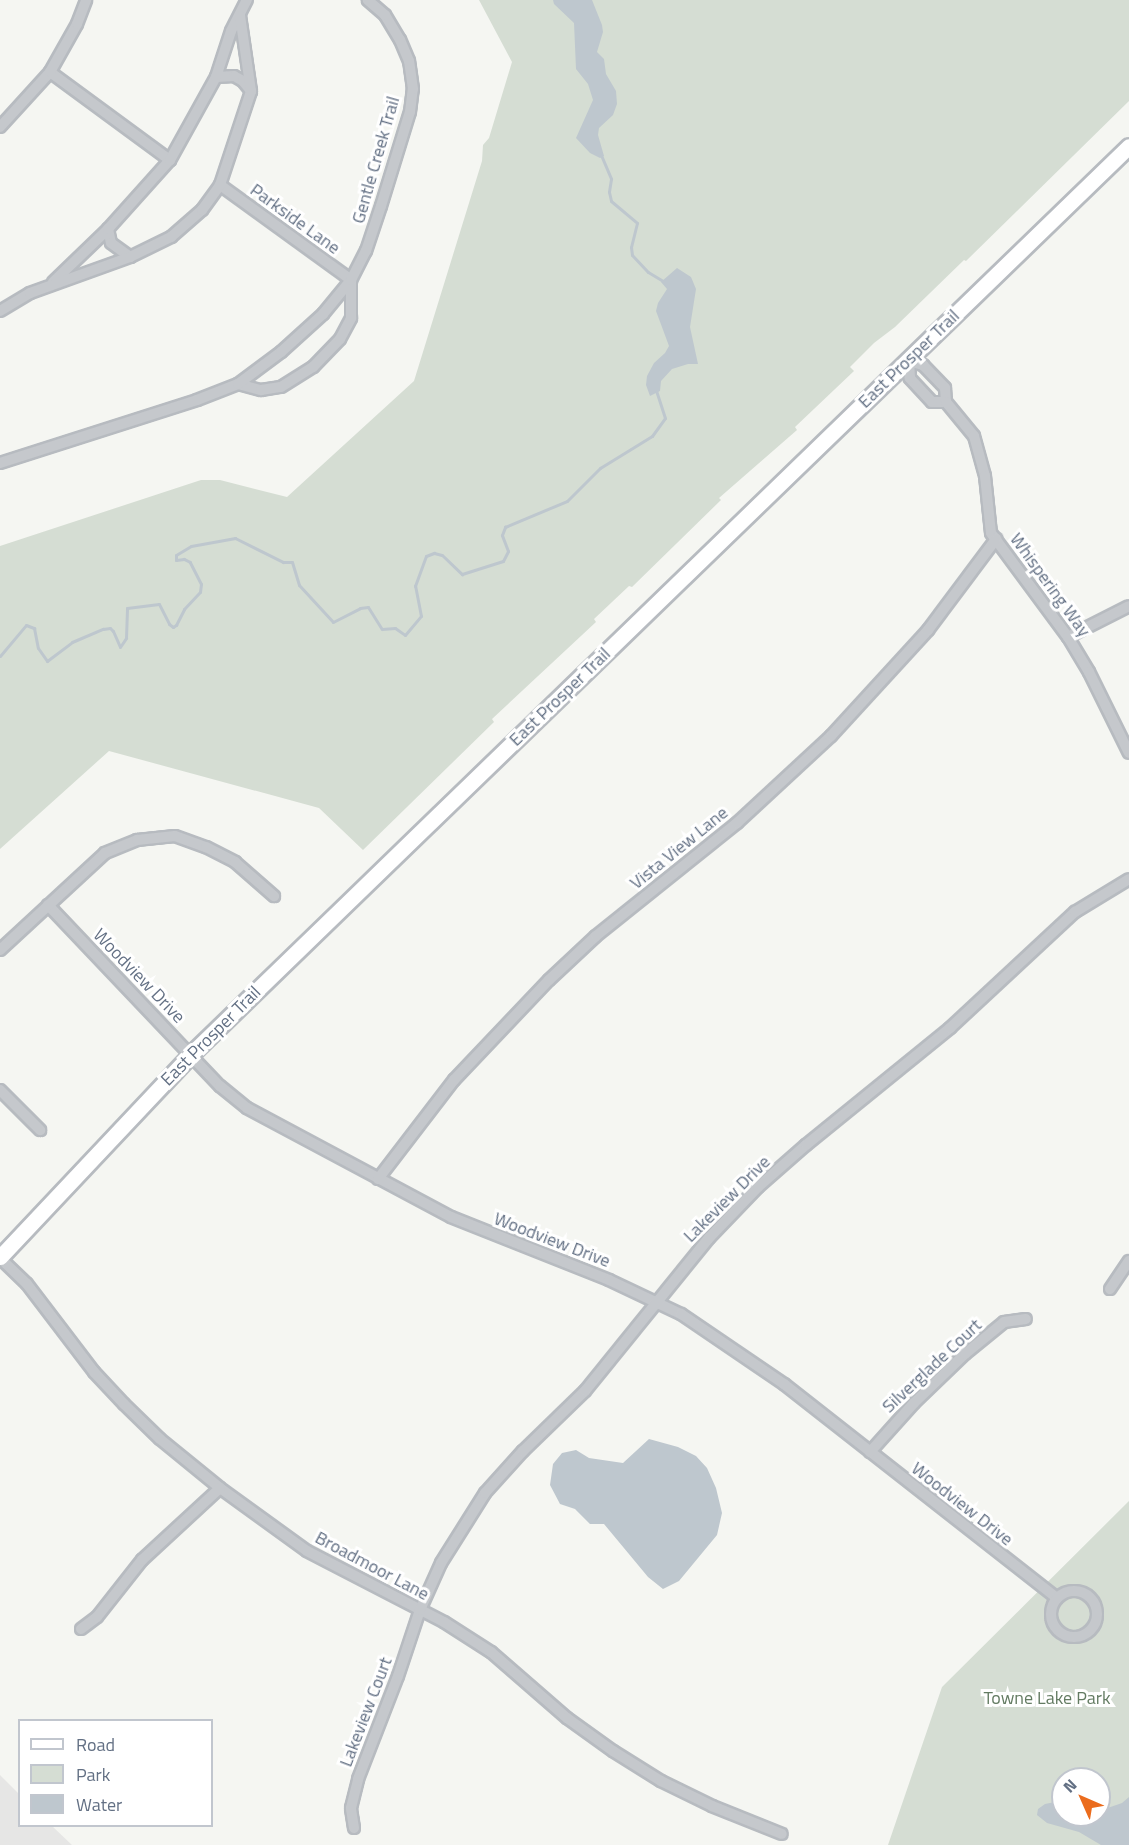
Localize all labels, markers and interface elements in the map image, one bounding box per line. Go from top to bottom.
street label: Gentle Creek Trail [348,94,404,226]
street label: Parkside Lane [246,179,344,259]
street label: East Prosper Trail [854,305,964,413]
street label: Whispering Way [1005,529,1095,641]
street label: East Prosper Trail [505,643,615,751]
street label: Vista View Lane [626,802,732,894]
street label: Woodview Drive [89,924,189,1028]
street label: East Prosper Trail [157,982,265,1090]
street label: Lakeview Drive [679,1151,775,1247]
street label: Woodview Drive [491,1208,613,1272]
street label: Silverglade Court [878,1315,986,1417]
street label: Woodview Drive [907,1458,1017,1550]
street label: Broadmoor Lane [311,1527,433,1605]
street label: Lakeview Court [335,1654,397,1770]
park label: Towne Lake Park [983,1687,1111,1709]
legend [18,1719,213,1827]
text: Road [76,1731,115,1758]
text: Park [76,1761,110,1788]
north arrow [1051,1767,1111,1827]
text: N [1057,1773,1082,1798]
text: Water [76,1791,122,1818]

